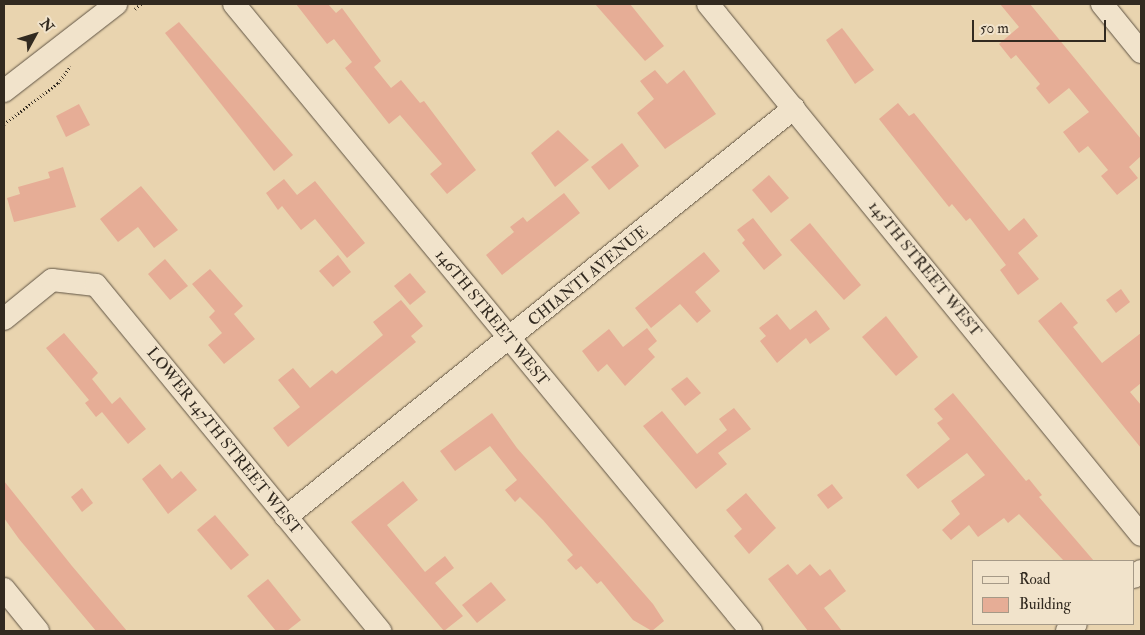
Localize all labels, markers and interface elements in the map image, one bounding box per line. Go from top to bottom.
north arrow [10,10,60,60]
scale bar [975,10,1109,42]
text: N [36,15,58,35]
text: 50 m [980,19,1009,38]
street label: 145TH STREET WEST [864,197,986,341]
street label: CHIANTI AVENUE [524,222,652,330]
street label: 146TH STREET WEST [431,246,553,390]
street label: LOWER 147TH STREET WEST [142,343,306,539]
legend [972,560,1135,625]
text: Road [1019,570,1050,589]
text: Building [1019,595,1071,614]

